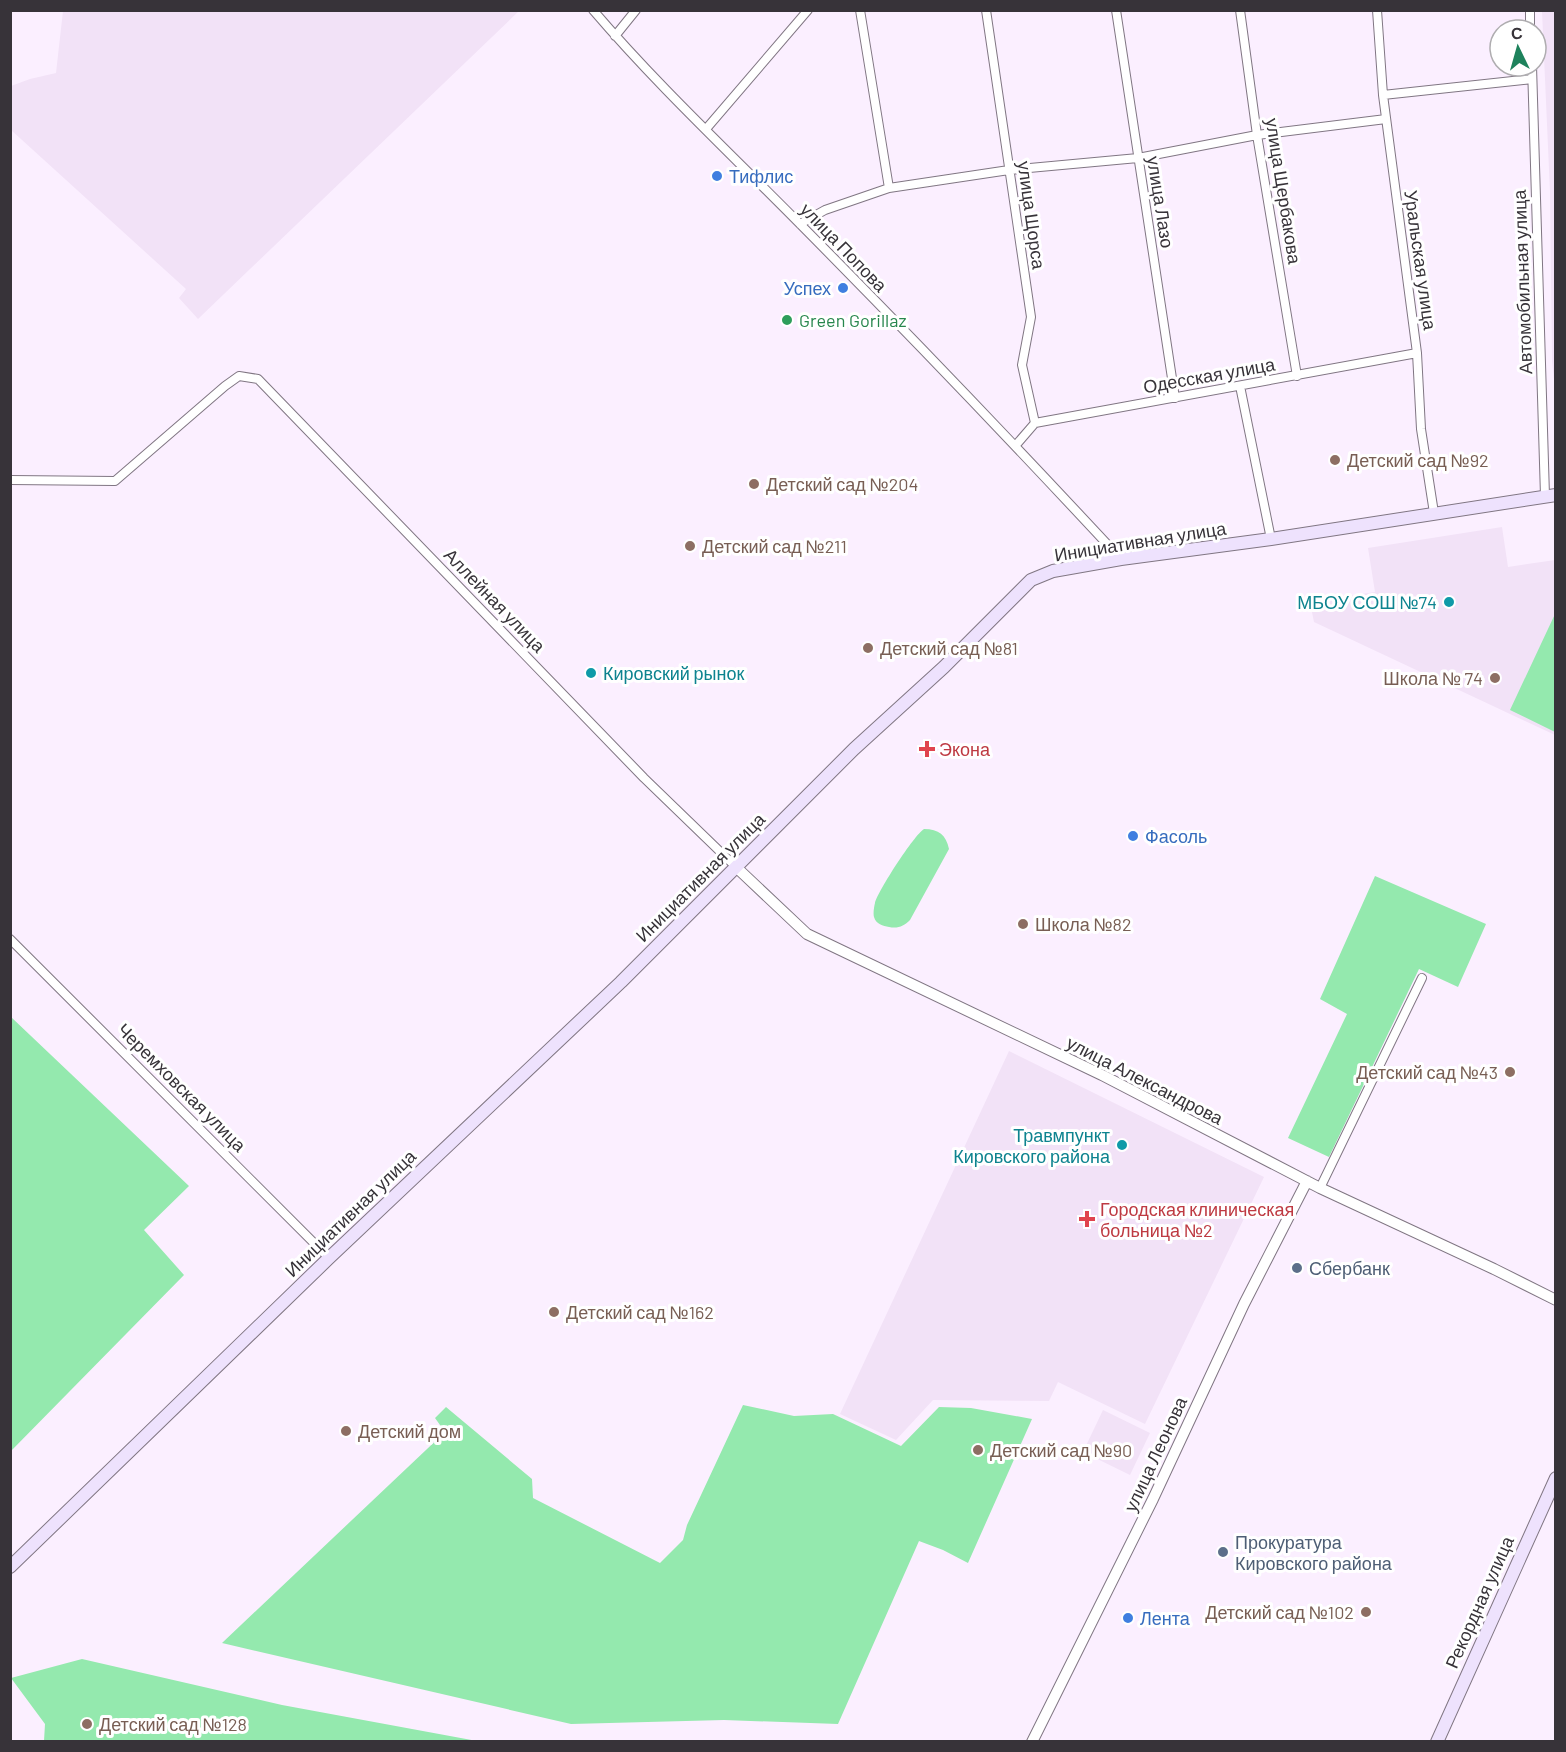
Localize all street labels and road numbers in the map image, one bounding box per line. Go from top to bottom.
street label: улица Щербакова [1262,117,1307,266]
street label: улица Лазо [1143,154,1179,250]
street label: улица Щорса [1014,159,1051,271]
street label: Автомобильная улица [1508,188,1536,375]
street label: Уральская улица [1400,189,1442,332]
street label: улица Попова [796,198,893,297]
street label: Одесская улица [1141,352,1277,397]
street label: Инициативная улица [1053,516,1228,565]
street label: Аллейная улица [440,543,551,657]
street label: Инициативная улица [631,807,770,946]
street label: Черемховская улица [113,1018,252,1157]
street label: улица Александрова [1063,1031,1228,1129]
street label: Инициативная улица [280,1144,421,1281]
street label: улица Леонова [1119,1392,1192,1515]
street label: Рекордная улица [1440,1532,1518,1671]

